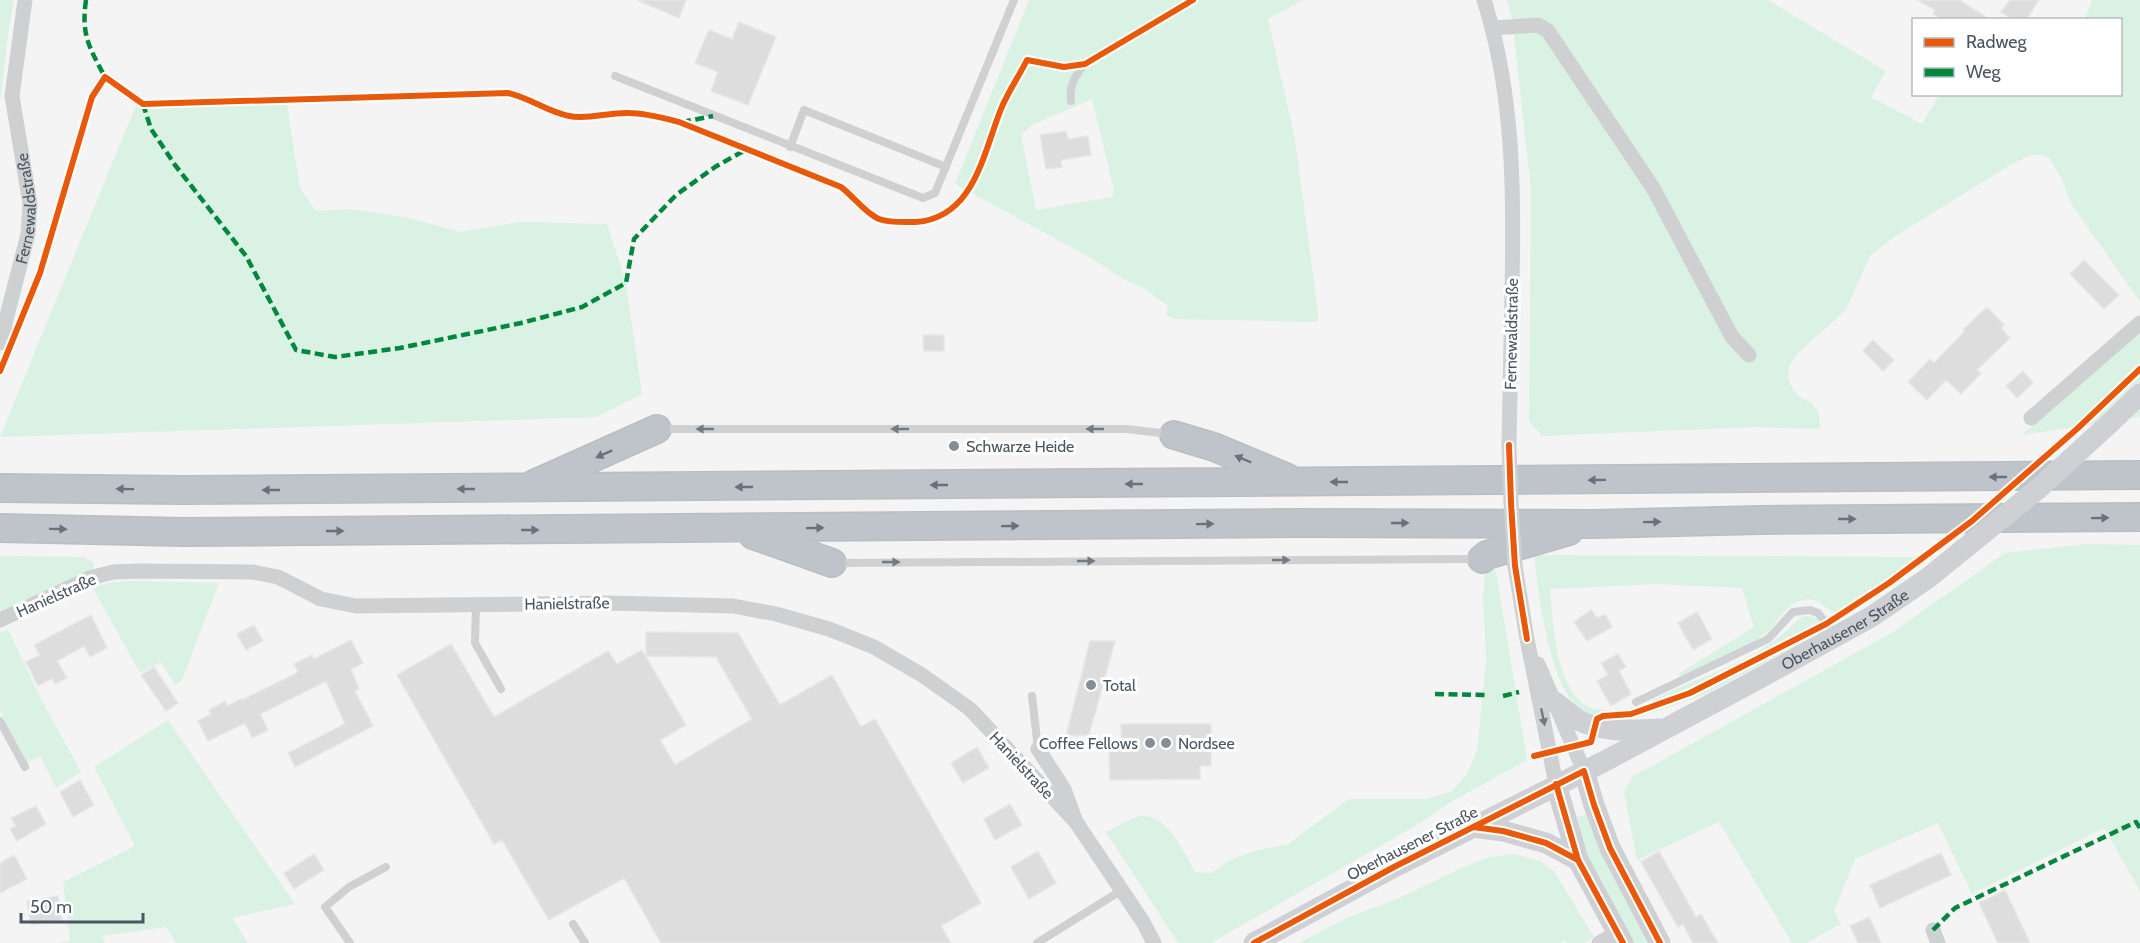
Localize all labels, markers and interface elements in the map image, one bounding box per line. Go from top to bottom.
legend [1912,18,2122,96]
text: Radweg [1966,31,2028,53]
text: Weg [1966,61,2002,83]
street label: Fernewaldstraße [12,152,40,266]
street label: Fernewaldstraße [1501,278,1522,390]
one-way arrow [695,424,714,434]
one-way arrow [890,424,909,434]
one-way arrow [1085,424,1104,434]
place label: Schwarze Heide [966,437,1074,456]
marker: Schwarze Heide [947,439,961,453]
one-way arrow [595,449,613,459]
one-way arrow [1234,454,1252,464]
one-way arrow [1988,472,2007,482]
one-way arrow [1588,475,1607,485]
one-way arrow [1330,477,1349,487]
one-way arrow [1124,479,1143,488]
one-way arrow [929,480,948,490]
one-way arrow [734,482,753,492]
one-way arrow [457,484,476,493]
one-way arrow [115,485,134,494]
one-way arrow [262,485,281,495]
one-way arrow [2091,513,2110,523]
one-way arrow [1837,514,1856,524]
one-way arrow [1642,517,1661,527]
one-way arrow [1390,518,1409,528]
one-way arrow [1195,519,1214,529]
one-way arrow [1000,521,1019,531]
one-way arrow [805,523,824,532]
one-way arrow [49,525,68,534]
one-way arrow [520,525,539,535]
one-way arrow [325,526,344,536]
one-way arrow [1271,555,1290,565]
one-way arrow [1076,556,1095,566]
one-way arrow [881,557,900,567]
street label: Hanielstraße [13,569,99,621]
street label: Oberhausener Straße [1778,585,1912,674]
street label: Hanielstraße [524,593,610,614]
place label: Total [1103,676,1136,695]
marker: Total [1084,678,1098,692]
one-way arrow [1538,708,1548,727]
street label: Hanielstraße [986,728,1058,803]
place label: Coffee Fellows [1039,734,1138,753]
place label: Nordsee [1178,734,1235,753]
marker: Coffee Fellows [1143,736,1157,750]
marker: Nordsee [1159,736,1173,750]
street label: Oberhausener Straße [1344,802,1481,885]
scale bar [21,886,142,924]
text: 50 m [30,896,72,918]

